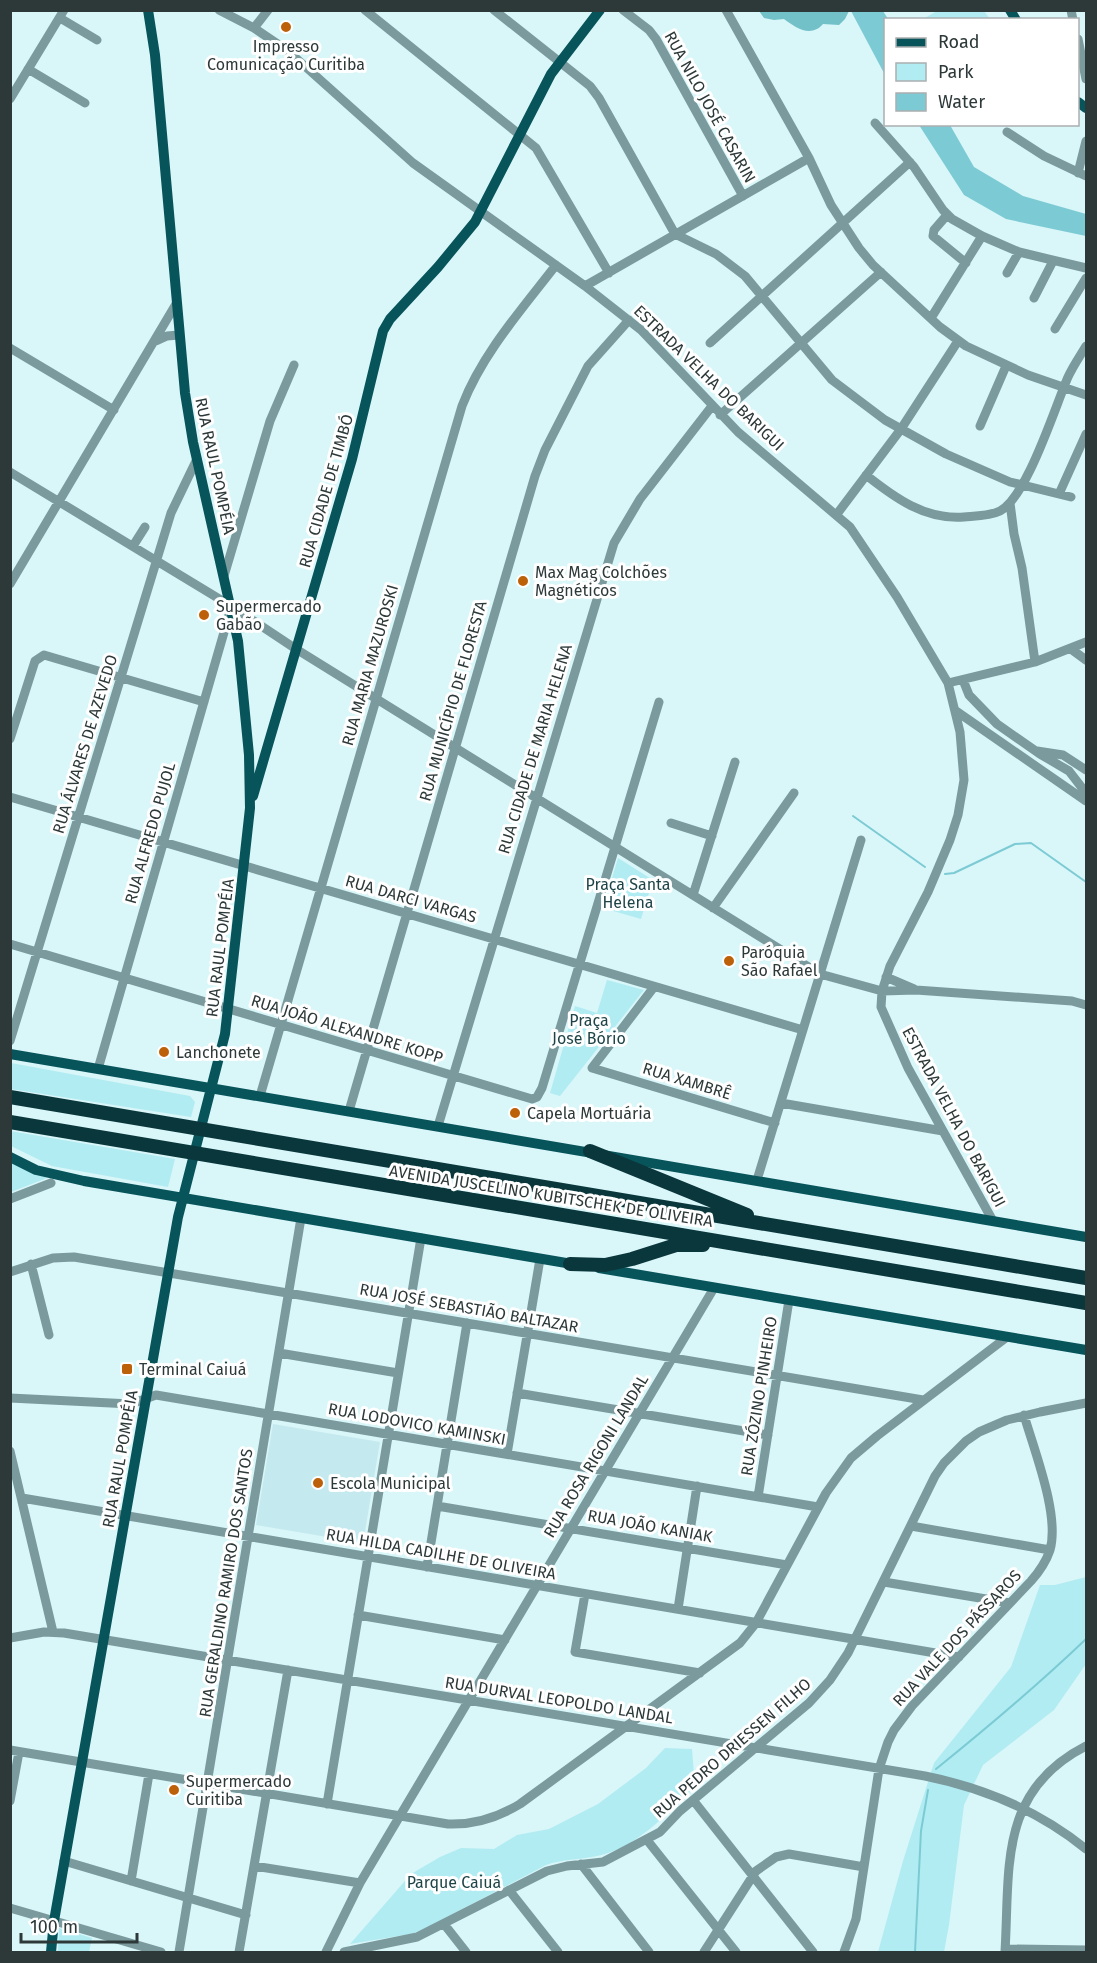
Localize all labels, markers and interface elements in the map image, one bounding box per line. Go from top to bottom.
legend [884,18,1079,126]
marker: Impresso Comunicação Curitiba [279,20,293,34]
street label: RUA NILO JOSÉ CASARIN [660,27,760,186]
text: Road [938,31,980,53]
place label: Impresso Comunicação Curitiba [207,37,365,75]
text: Park [938,61,974,83]
text: Water [938,91,985,113]
street label: ESTRADA VELHA DO BARIGUI [630,301,788,455]
street label: RUA RAUL POMPÉIA [191,396,240,537]
street label: RUA CIDADE DE TIMBÓ [294,412,357,570]
place label: Max Mag Colchões Magnéticos [535,563,667,600]
marker: Max Mag Colchões Magnéticos [516,574,530,588]
street label: RUA MARIA MAZUROSKI [338,582,402,748]
place label: Supermercado Gabão [216,597,322,634]
street label: RUA MUNICÍPIO DE FLORESTA [414,598,491,803]
marker: Supermercado Gabão [197,608,211,622]
street label: RUA CIDADE DE MARIA HELENA [494,641,576,856]
street label: RUA ÁLVARES DE AZEVEDO [48,652,121,836]
street label: RUA ALFREDO PUJOL [121,760,179,906]
street label: RUA DARCI VARGAS [343,871,479,927]
park label: Praça Santa Helena [586,875,670,912]
street label: RUA RAUL POMPÉIA [201,877,238,1018]
place label: Paróquia São Rafael [741,943,818,980]
marker: Paróquia São Rafael [722,954,736,968]
street label: RUA JOÃO ALEXANDRE KOPP [249,991,445,1067]
park label: Praça José Bório [552,1011,626,1048]
street label: ESTRADA VELHA DO BARIGUI [898,1024,1010,1210]
place label: Lanchonete [176,1043,261,1062]
marker: Lanchonete [157,1045,171,1059]
street label: RUA XAMBRÊ [640,1058,734,1103]
place label: Capela Mortuária [527,1104,651,1123]
marker: Capela Mortuária [508,1106,522,1120]
street label: AVENIDA JUSCELINO KUBITSCHEK DE OLIVEIRA [388,1161,715,1231]
street label: RUA JOSÉ SEBASTIÃO BALTAZAR [358,1278,580,1337]
street label: RUA ZÓZINO PINHEIRO [736,1315,781,1477]
place label: Terminal Caiuá [139,1360,246,1379]
marker: Terminal Caiuá [120,1362,134,1376]
street label: RUA ROSA RIGONI LANDAL [540,1371,652,1541]
street label: RUA RAUL POMPÉIA [98,1388,142,1529]
street label: RUA LODOVICO KAMINSKI [327,1399,507,1449]
street label: RUA GERALDINO RAMIRO DOS SANTOS [195,1447,257,1719]
place label: Escola Municipal [330,1474,451,1493]
marker: Escola Municipal [311,1476,325,1490]
street label: RUA JOÃO KANIAK [586,1506,714,1546]
street label: RUA HILDA CADILHE DE OLIVEIRA [325,1524,558,1584]
street label: RUA VALE DOS PÁSSAROS [888,1565,1025,1710]
street label: RUA DURVAL LEOPOLDO LANDAL [444,1673,674,1727]
street label: RUA PEDRO DRIESSEN FILHO [649,1674,815,1822]
place label: Supermercado Curitiba [186,1772,292,1809]
marker: Supermercado Curitiba [167,1783,181,1797]
park label: Parque Caiuá [407,1873,501,1892]
scale bar [21,1906,136,1944]
text: 100 m [30,1916,78,1938]

